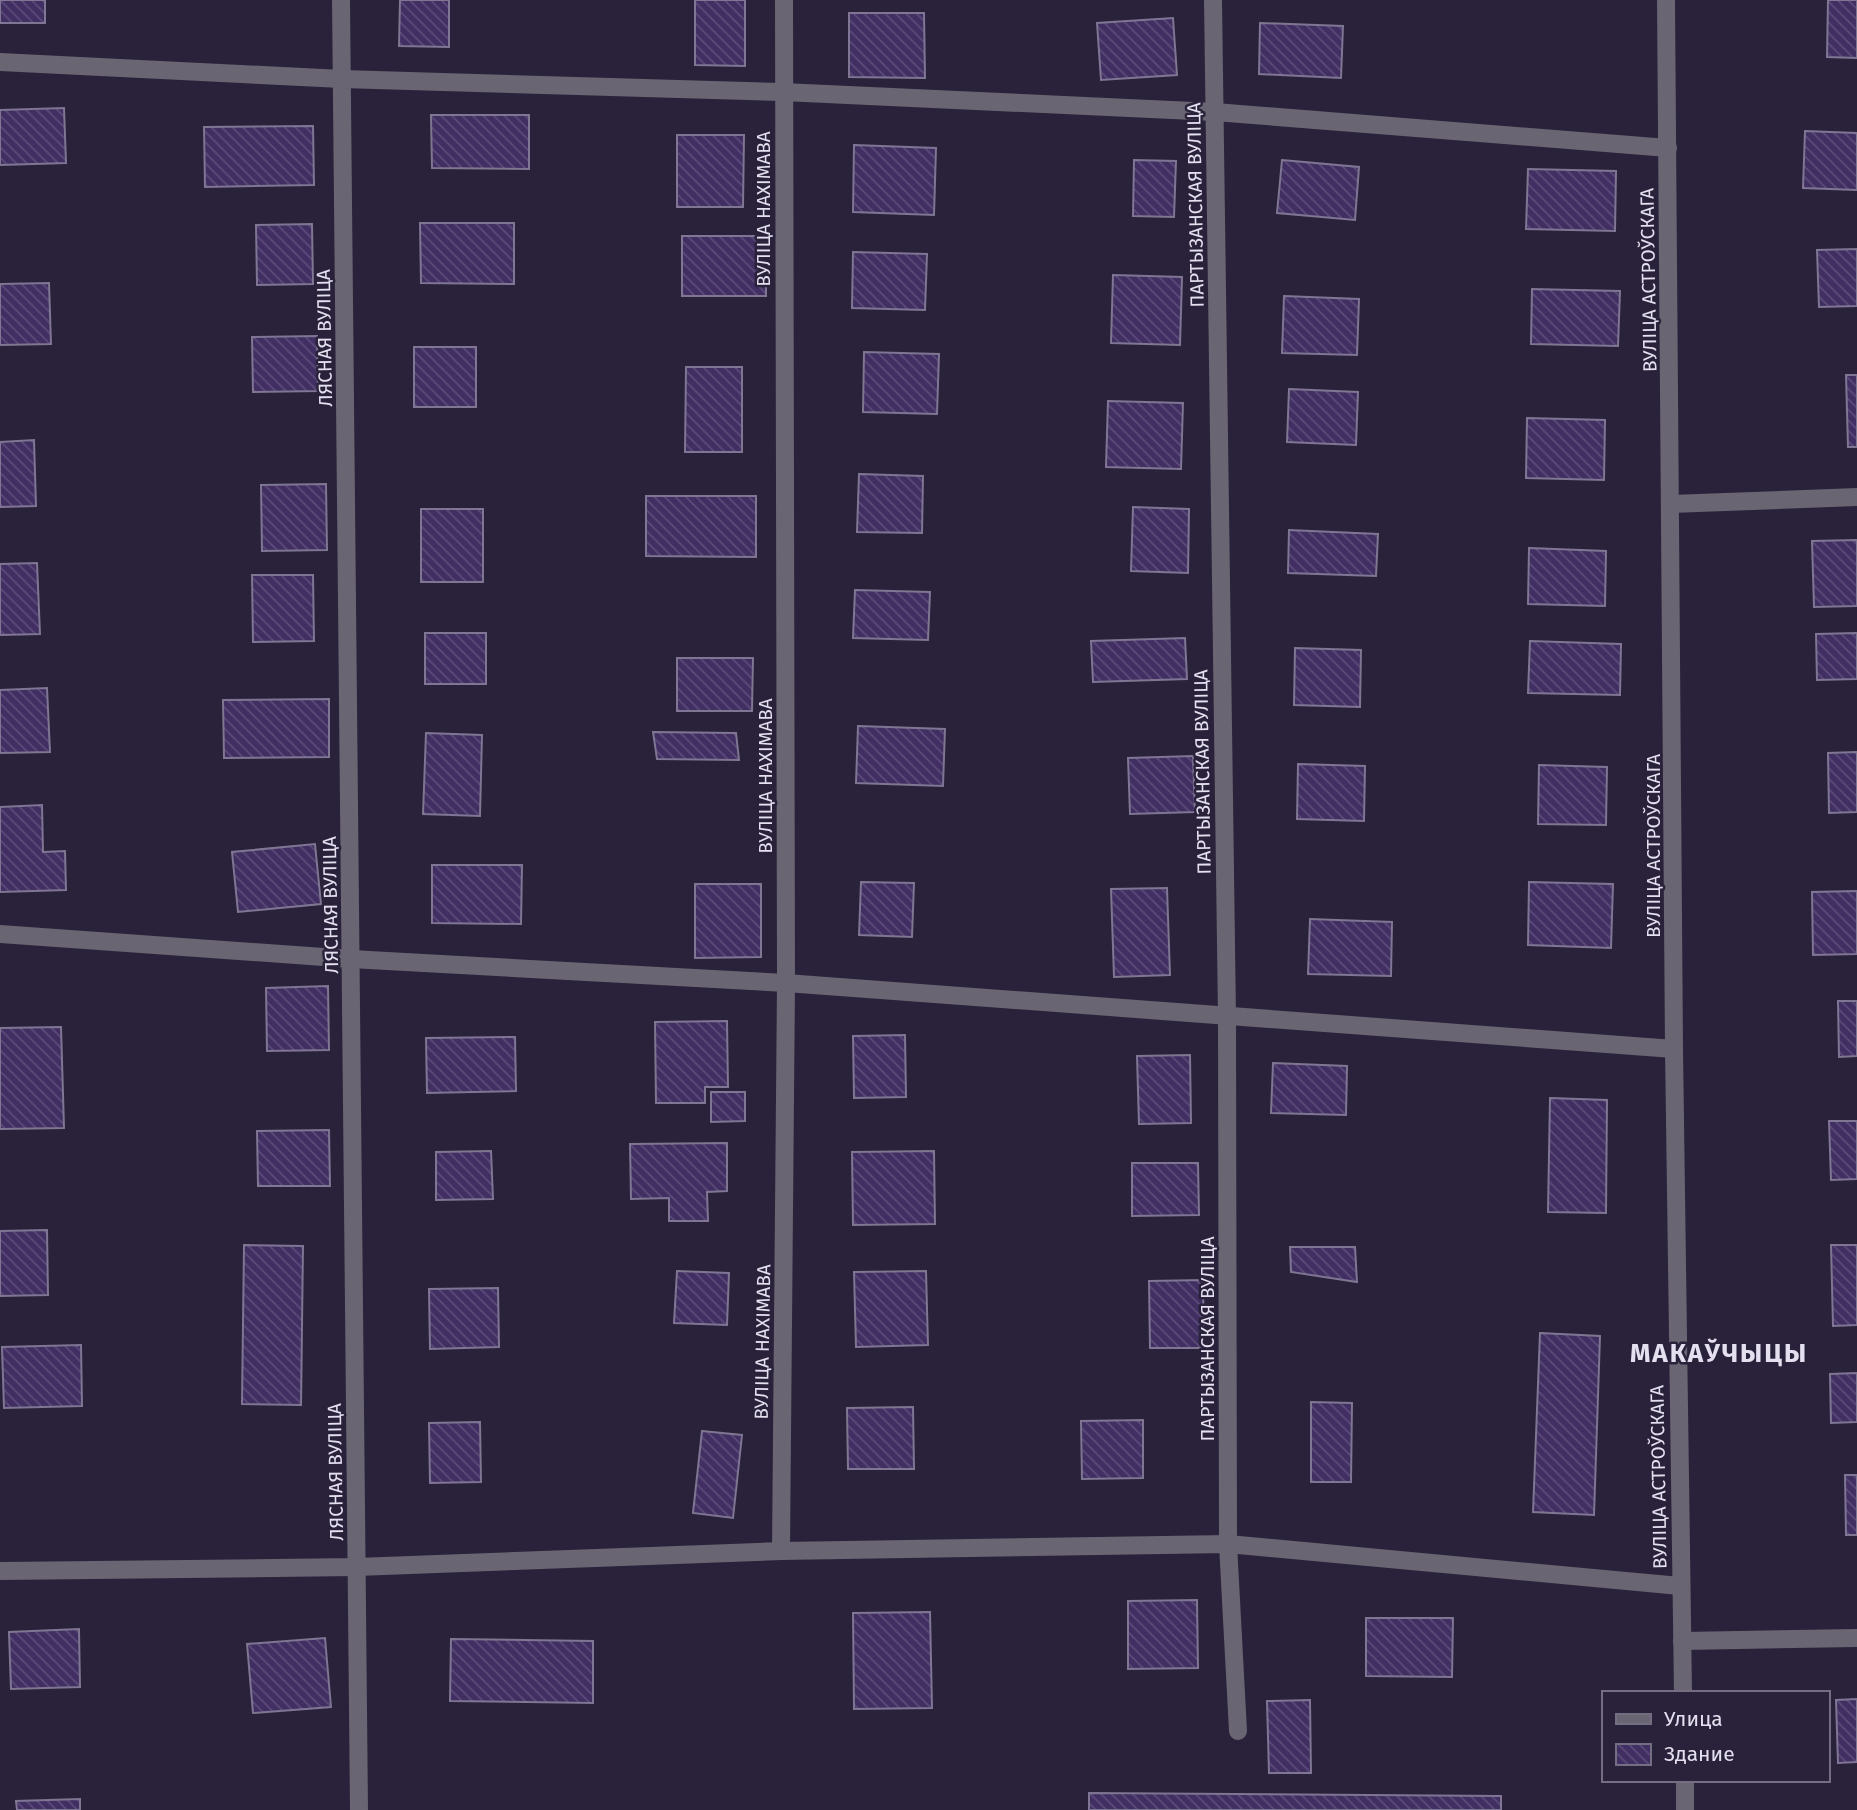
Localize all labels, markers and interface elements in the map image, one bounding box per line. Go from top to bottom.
street label: ПАРТЫЗАНСКАЯ ВУЛІЦА [1182,102,1209,308]
street label: ВУЛІЦА НАХІМАВА [752,131,775,287]
street label: ВУЛІЦА АСТРОЎСКАГА [1635,188,1662,372]
street label: ЛЯСНАЯ ВУЛІЦА [312,269,337,407]
street label: ПАРТЫЗАНСКАЯ ВУЛІЦА [1189,669,1216,875]
street label: ВУЛІЦА НАХІМАВА [754,698,777,854]
street label: ВУЛІЦА АСТРОЎСКАГА [1642,754,1665,938]
street label: ЛЯСНАЯ ВУЛІЦА [318,836,343,974]
street label: ПАРТЫЗАНСКАЯ ВУЛІЦА [1196,1236,1219,1442]
street label: ВУЛІЦА НАХІМАВА [750,1264,775,1420]
district label: МАКАЎЧЫЦЫ [1630,1338,1808,1369]
street label: ВУЛІЦА АСТРОЎСКАГА [1645,1385,1672,1569]
street label: ЛЯСНАЯ ВУЛІЦА [323,1403,348,1541]
legend [1602,1691,1829,1782]
text: Улица [1664,1706,1723,1732]
text: Здание [1664,1741,1735,1767]

